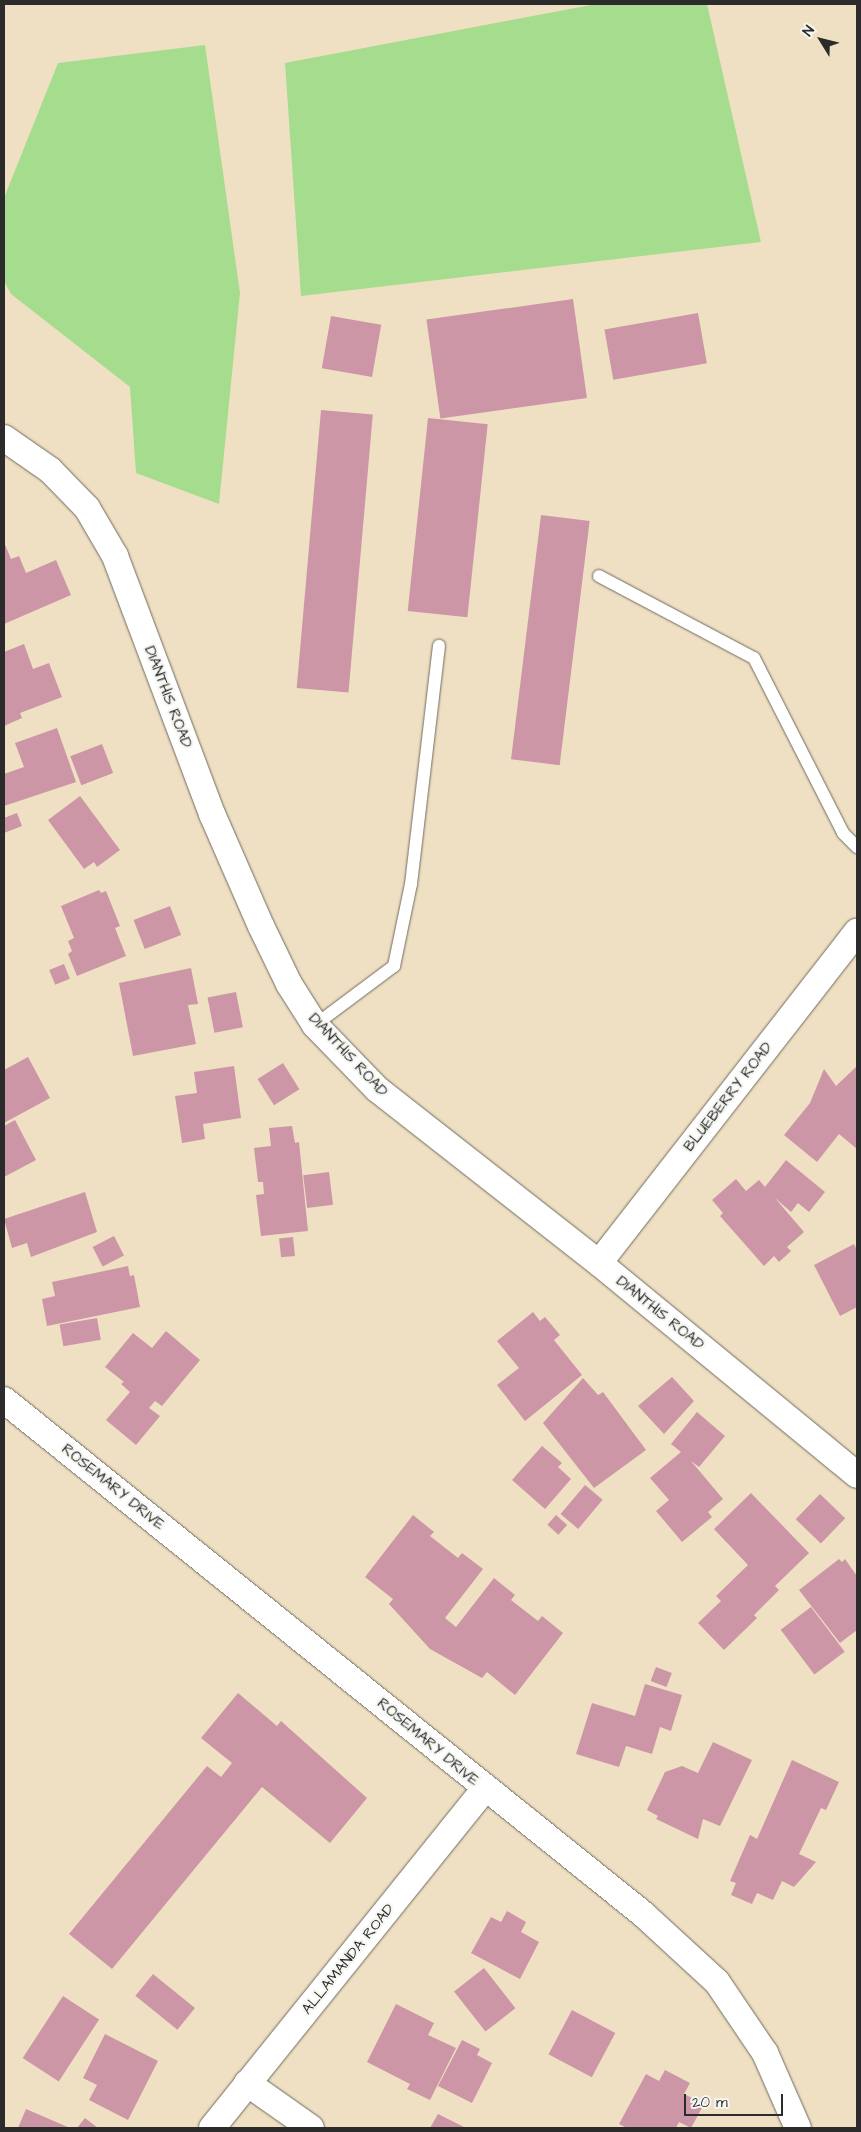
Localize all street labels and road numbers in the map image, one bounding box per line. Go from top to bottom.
street label: DIANTHIS ROAD [140,644,196,750]
street label: DIANTHIS ROAD [305,1010,391,1100]
street label: BLUEBERRY ROAD [680,1039,776,1155]
street label: DIANTHIS ROAD [613,1272,707,1354]
street label: ROSEMARY DRIVE [58,1440,168,1534]
street label: ROSEMARY DRIVE [374,1694,482,1790]
street label: ALLAMANDA ROAD [298,1900,398,2018]

